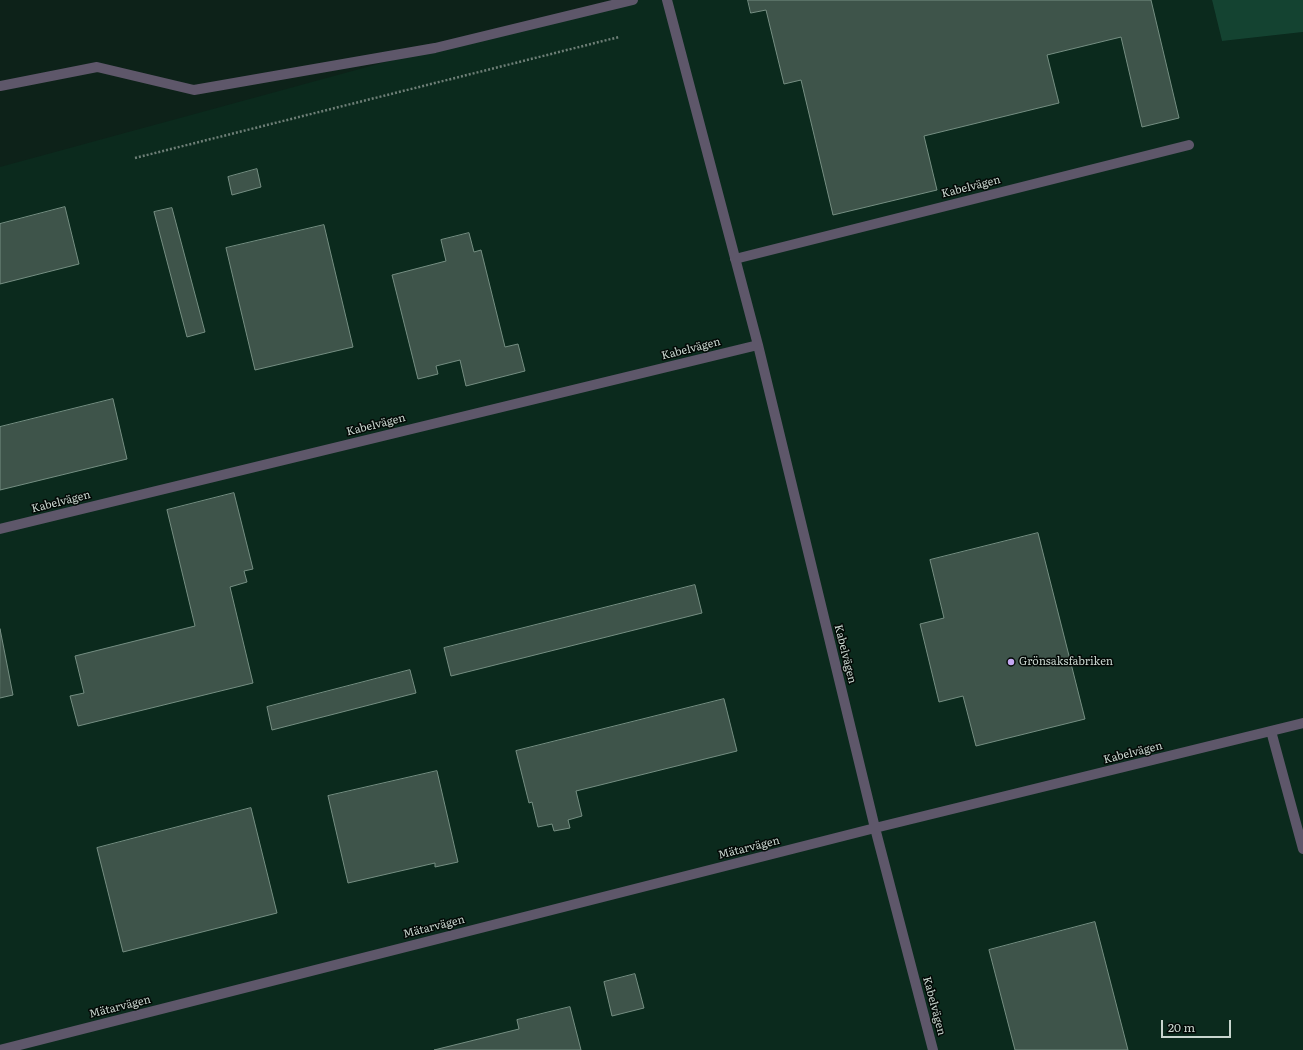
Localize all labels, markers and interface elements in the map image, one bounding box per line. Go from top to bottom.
street label: Kabelvägen [940,173,1002,201]
street label: Kabelvägen [660,335,722,363]
street label: Kabelvägen [345,411,407,439]
street label: Kabelvägen [30,488,92,516]
street label: Kabelvägen [831,623,859,685]
place label: Grönsaksfabriken [1019,655,1113,669]
marker: Grönsaksfabriken [1006,657,1016,667]
street label: Kabelvägen [1102,739,1164,767]
street label: Mätarvägen [717,834,781,862]
street label: Mätarvägen [402,913,466,941]
street label: Kabelvägen [920,975,948,1037]
street label: Mätarvägen [88,993,152,1021]
scale bar [1163,1012,1233,1038]
text: 20 m [1168,1018,1195,1036]

